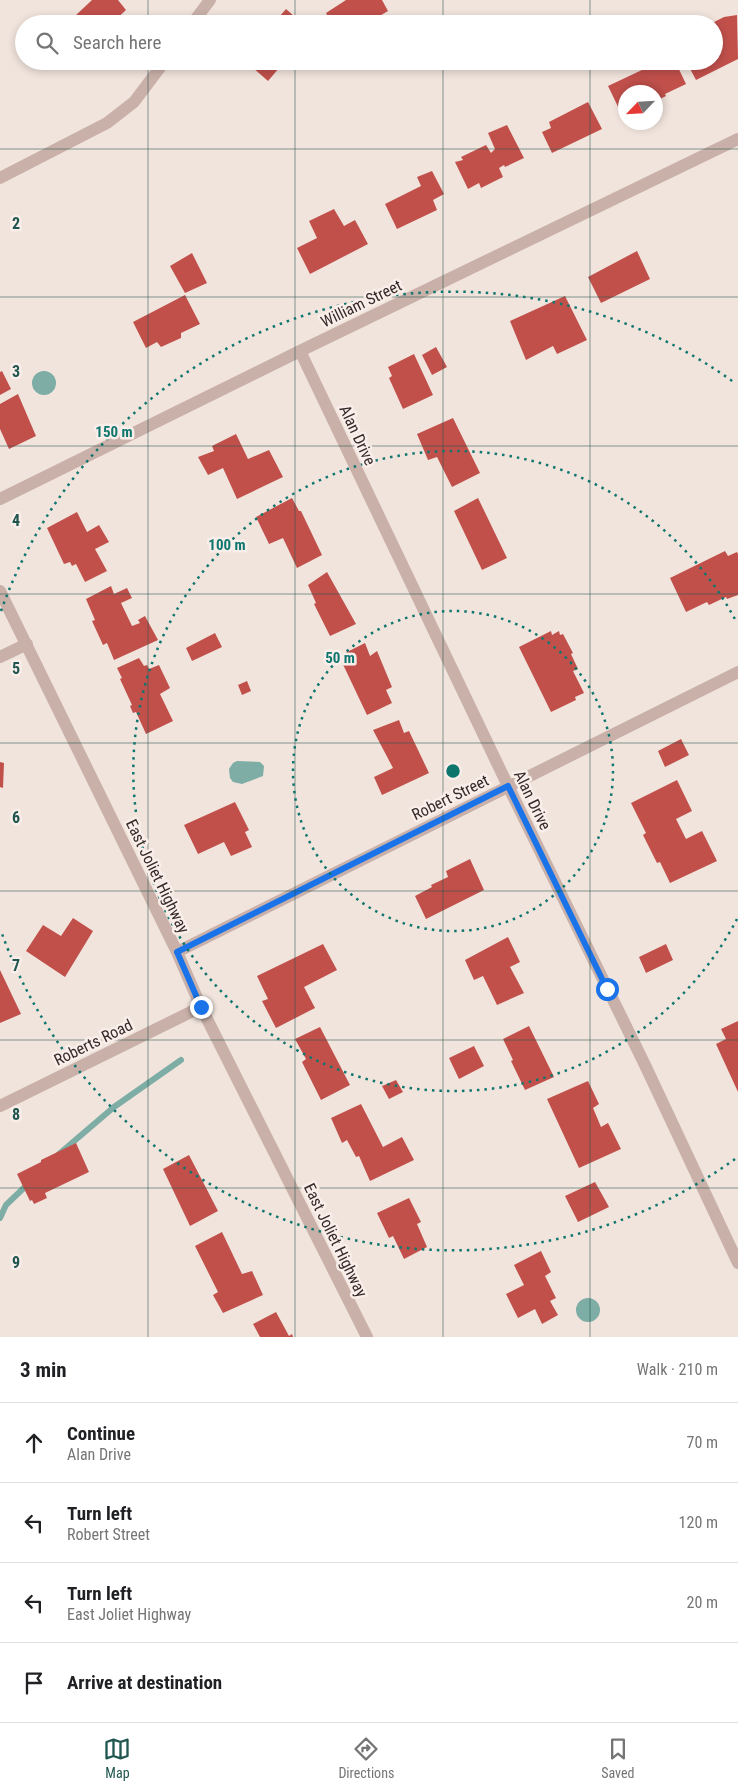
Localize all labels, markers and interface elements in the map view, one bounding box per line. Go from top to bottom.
search box [15,15,723,70]
icon: search [33,29,61,57]
text: Search here [73,31,161,54]
north arrow [618,85,663,130]
text: 2 [12,214,20,233]
street label: William Street [318,276,405,331]
text: 3 [12,362,20,381]
street label: Alan Drive [335,402,380,468]
text: 150 m [95,423,133,441]
text: 4 [12,511,20,530]
text: 100 m [208,536,246,554]
text: 50 m [325,649,355,667]
text: 5 [12,659,20,678]
centre of rings [444,762,462,780]
street label: Alan Drive [510,767,555,833]
street label: Robert Street [409,771,492,824]
text: 6 [12,808,20,827]
street label: East Joliet Highway [122,816,193,936]
text: 7 [12,956,20,975]
route start [596,978,619,1001]
route end [190,996,213,1019]
street label: Roberts Road [51,1015,136,1070]
text: 8 [12,1105,20,1124]
street label: East Joliet Highway [300,1180,371,1300]
text: 9 [12,1253,20,1272]
text: 3 min [20,1358,67,1382]
text: Walk · 210 m [637,1360,718,1379]
text: Continue [67,1422,135,1445]
icon: ahead [20,1429,48,1457]
text: 70 m [686,1433,718,1452]
text: Alan Drive [67,1445,131,1464]
text: Turn left [67,1502,132,1525]
icon: left [20,1509,48,1537]
text: 120 m [679,1513,718,1532]
text: Robert Street [67,1525,150,1544]
text: Turn left [67,1582,132,1605]
icon: left [20,1589,48,1617]
text: 20 m [686,1593,718,1612]
text: East Joliet Highway [67,1605,191,1624]
icon: arrive [20,1669,48,1697]
text: Arrive at destination [67,1671,222,1694]
tab: Map [103,1735,131,1781]
tab: Directions [338,1735,394,1781]
tab: Saved [601,1735,635,1781]

